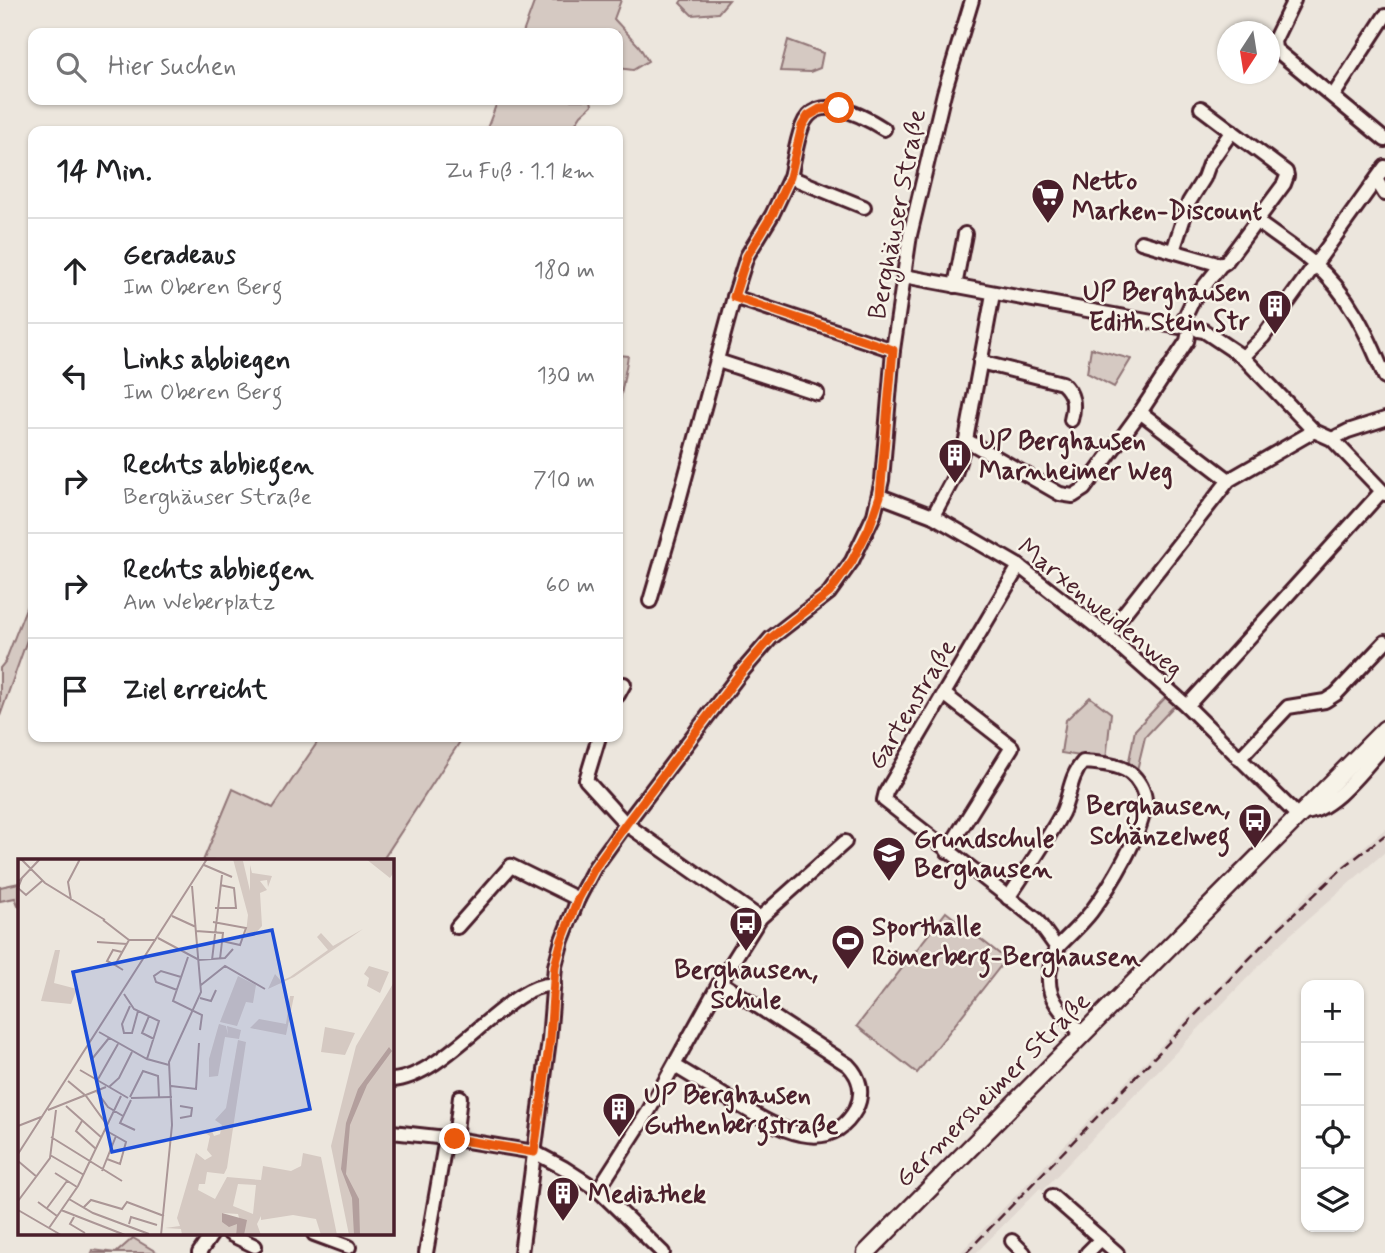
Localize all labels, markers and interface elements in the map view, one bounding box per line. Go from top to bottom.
north arrow [1217,21,1280,84]
search box [28,28,623,105]
icon: search [52,48,90,86]
text: Hier suchen [108,50,236,84]
route start [823,92,854,123]
street label: Berghäuser Straße [861,106,937,323]
text: 14 Min. [56,152,152,191]
text: Zu Fuß · 1.1 km [445,157,595,187]
place label: Netto Marken-Discount [1072,165,1262,229]
supermarket icon: Netto Marken-Discount [1029,176,1067,225]
text: Geradeaus [123,239,236,273]
icon: ahead [56,252,94,290]
text: 180 m [534,256,595,286]
text: Im Oberen Berg [123,273,282,303]
place label: UP Berghausen Edith Stein Str [1083,276,1250,340]
building icon: UP Berghausen Edith Stein Str [1256,287,1294,336]
text: Links abbiegen [123,344,291,378]
icon: left [56,357,94,395]
text: 130 m [537,361,595,391]
text: Im Oberen Berg [123,378,282,408]
place label: UP Berghausen Marnheimer Weg [979,425,1173,490]
building icon: UP Berghausen Marnheimer Weg [936,436,974,485]
text: Rechts abbiegen [123,449,314,483]
icon: right [56,462,94,500]
text: 710 m [533,466,595,496]
text: Berghäuser Straße [123,483,312,513]
street label: Marxenweidenweg [1010,531,1190,686]
text: Rechts abbiegen [123,554,314,588]
icon: right [56,567,94,605]
text: 60 m [546,571,595,601]
text: Am Weberplatz [123,588,275,618]
street label: Gartenstraße [860,633,965,777]
icon: arrive [56,672,94,710]
text: Ziel erreicht [123,674,267,708]
place label: Berghausen, Schänzelweg [1086,790,1230,857]
bus stop icon: Berghausen, Schänzelweg [1236,801,1274,850]
place label: Grundschule Berghausen [914,823,1055,890]
school or university icon: Grundschule Berghausen [870,834,908,883]
inset map [18,859,394,1236]
bus stop icon: Berghausen, Schule [727,904,765,953]
place label: Sporthalle Römerberg-Berghausen [872,911,1141,978]
sports icon: Sporthalle Römerberg-Berghausen [829,922,867,971]
place label: Berghausen, Schule [674,954,818,1018]
map controls [1301,980,1364,1232]
button: + [1301,980,1364,1043]
street label: Germersheimer Straße [888,985,1099,1196]
button: − [1301,1043,1364,1106]
place label: UP Berghausen Guthenbergstraße [644,1079,839,1146]
building icon: UP Berghausen Guthenbergstraße [600,1090,638,1139]
button: locate [1301,1106,1364,1169]
route end [439,1123,470,1154]
button: layers [1301,1169,1364,1232]
building icon: Mediathek [544,1174,582,1223]
place label: Mediathek [588,1178,706,1212]

